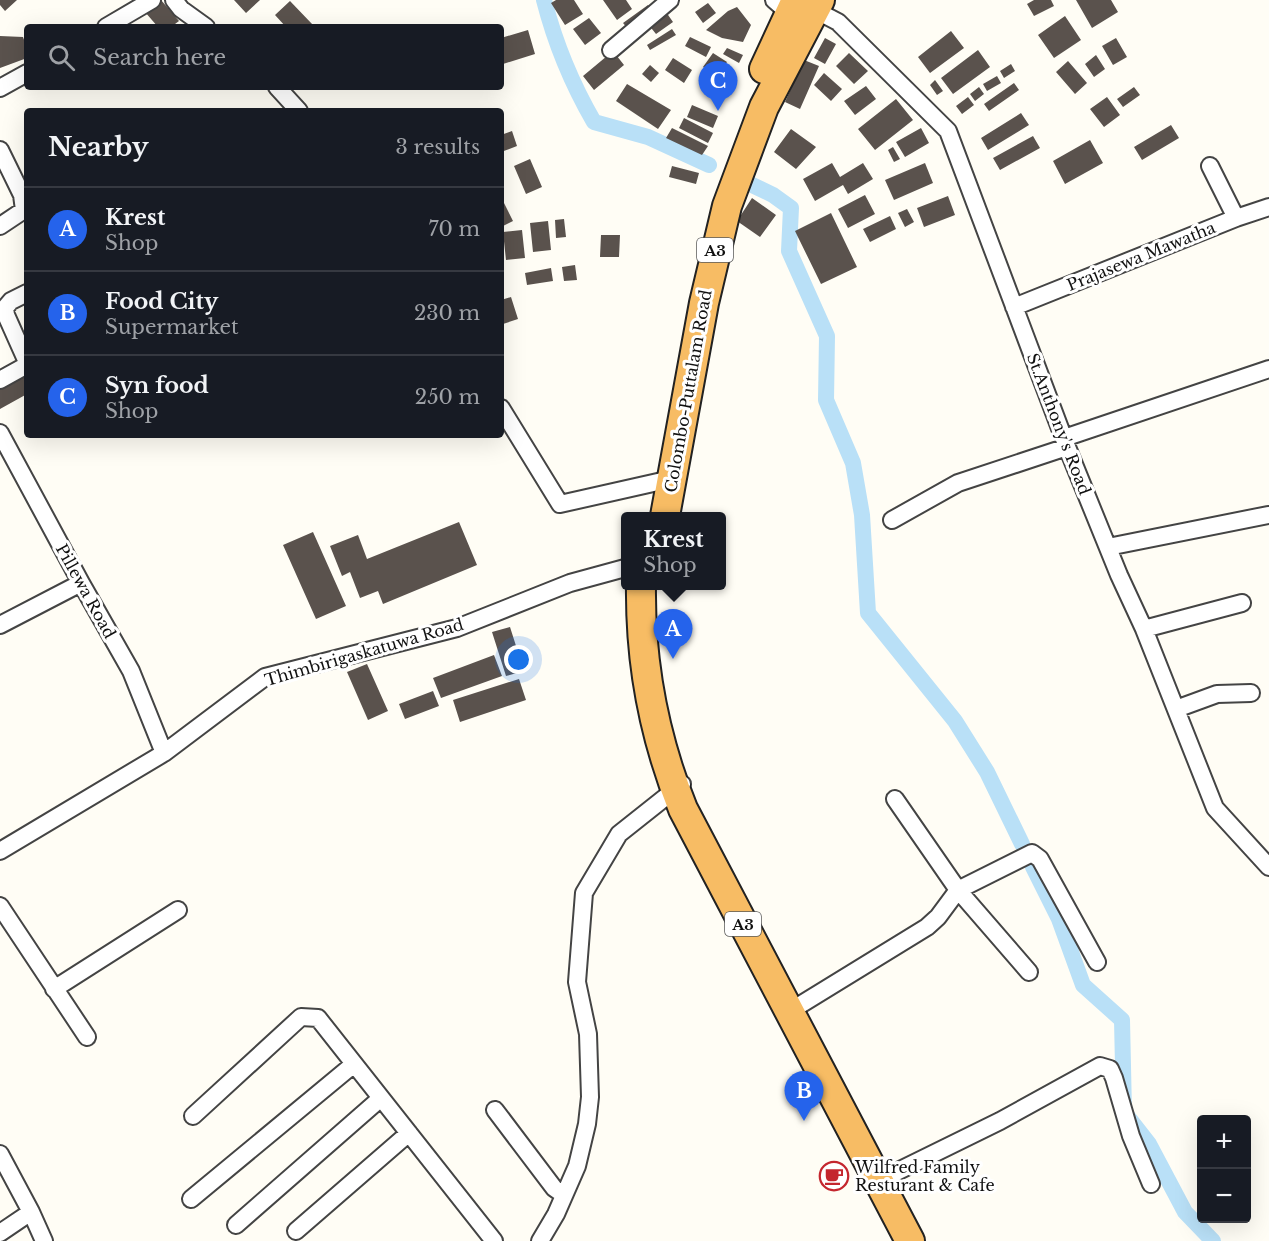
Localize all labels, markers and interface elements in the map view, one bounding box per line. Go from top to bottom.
search box [24,24,504,90]
icon: search [45,41,78,74]
text: Search here [93,44,226,71]
pin: C [698,62,738,111]
text: Nearby [48,131,149,163]
text: 3 results [396,135,480,159]
text: Krest [105,204,165,231]
text: A [59,217,76,241]
text: 70 m [428,217,480,241]
street label: Prajasewa Mawatha [1064,217,1218,295]
text: Shop [105,231,158,255]
road number: A3 [697,238,733,262]
text: Food City [105,288,218,315]
street label: Colombo-Puttalam Road [660,288,716,494]
text: B [60,301,75,325]
text: 230 m [414,301,480,325]
text: Supermarket [105,315,239,339]
street label: St.Anthony's Road [1023,350,1095,498]
text: Syn food [105,372,209,399]
text: C [59,385,76,409]
text: 250 m [415,385,480,409]
text: Shop [105,399,158,423]
popup [621,512,726,590]
text: Krest [643,526,704,553]
street label: Pillewa Road [52,540,120,642]
text: Shop [643,553,697,577]
pin: A [654,610,692,659]
street label: Thimbirigaskatuwa Road [262,614,466,690]
your location [504,645,533,674]
road number: A3 [725,912,761,936]
pin: B [784,1072,824,1121]
map controls [1197,1115,1251,1223]
button: + [1197,1115,1251,1169]
place label: Wilfred Family Resturant & Cafe [854,1157,995,1195]
cafe icon: Wilfred Family Resturant & Cafe [818,1160,850,1192]
button: − [1197,1169,1251,1223]

